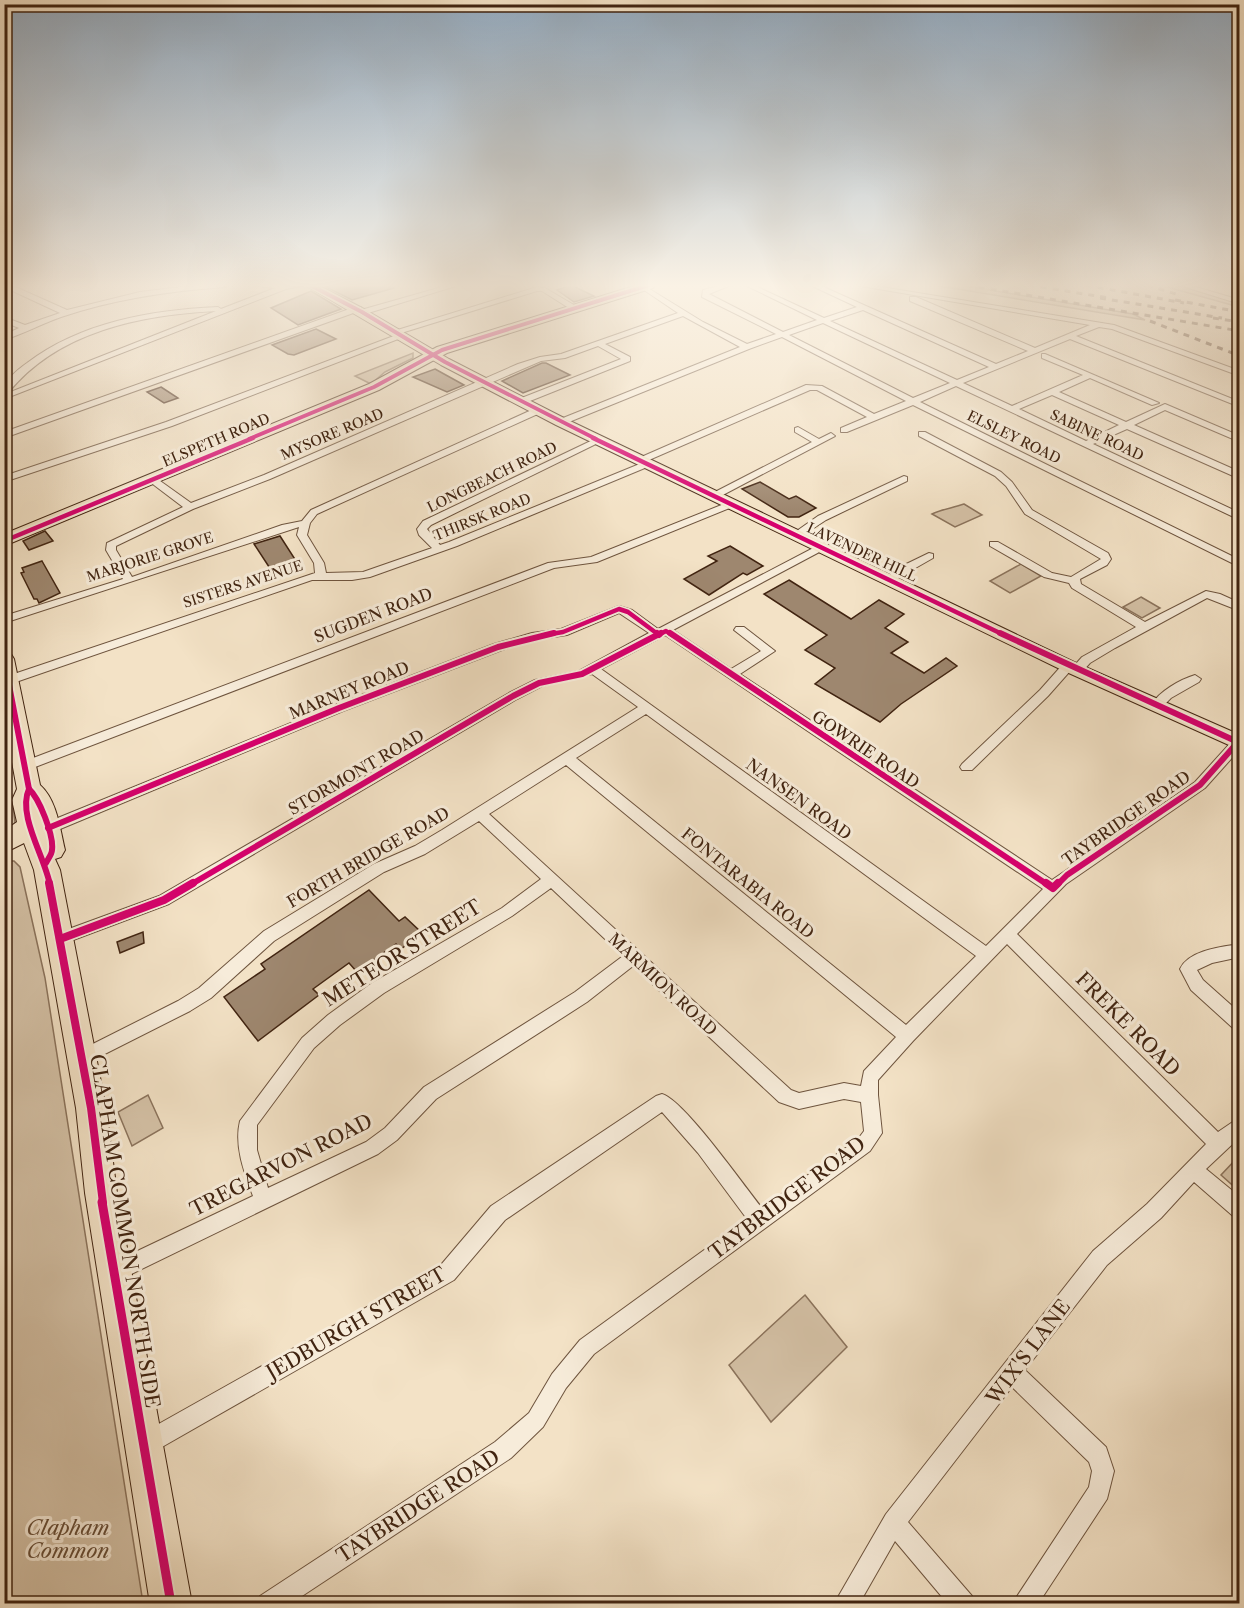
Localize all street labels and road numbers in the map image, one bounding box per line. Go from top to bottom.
street label: MYSORE ROAD [278,404,386,464]
street label: SABINE ROAD [1047,405,1147,465]
street label: ELSLEY ROAD [964,407,1064,467]
street label: ELSPETH ROAD [159,409,273,471]
street label: LONGBEACH ROAD [424,438,560,516]
street label: THIRSK ROAD [431,489,533,545]
street label: LAVENDER HILL [804,519,920,585]
street label: MARJORIE GROVE [84,528,216,586]
street label: SISTERS AVENUE [181,556,305,612]
street label: SUGDEN ROAD [311,583,435,647]
street label: MARNEY ROAD [286,657,412,723]
street label: GOWRIE ROAD [808,706,924,792]
street label: STORMONT ROAD [284,725,428,819]
street label: NANSEN ROAD [742,754,856,844]
street label: TAYBRIDGE ROAD [1058,766,1194,870]
street label: FORTH BRIDGE ROAD [283,802,453,912]
street label: FONTARABIA ROAD [678,823,818,943]
street label: METEOR STREET [318,894,486,1012]
street label: MARMION ROAD [604,928,722,1040]
street label: FREKE ROAD [1071,967,1185,1081]
street label: CLAPHAM COMMON NORTH SIDE [85,1052,165,1410]
street label: TREGARVON ROAD [186,1109,376,1221]
street label: TAYBRIDGE ROAD [704,1131,870,1265]
street label: JEDBURGH STREET [259,1262,450,1386]
street label: WIX'S LANE [980,1295,1075,1410]
street label: TAYBRIDGE ROAD [332,1444,504,1568]

